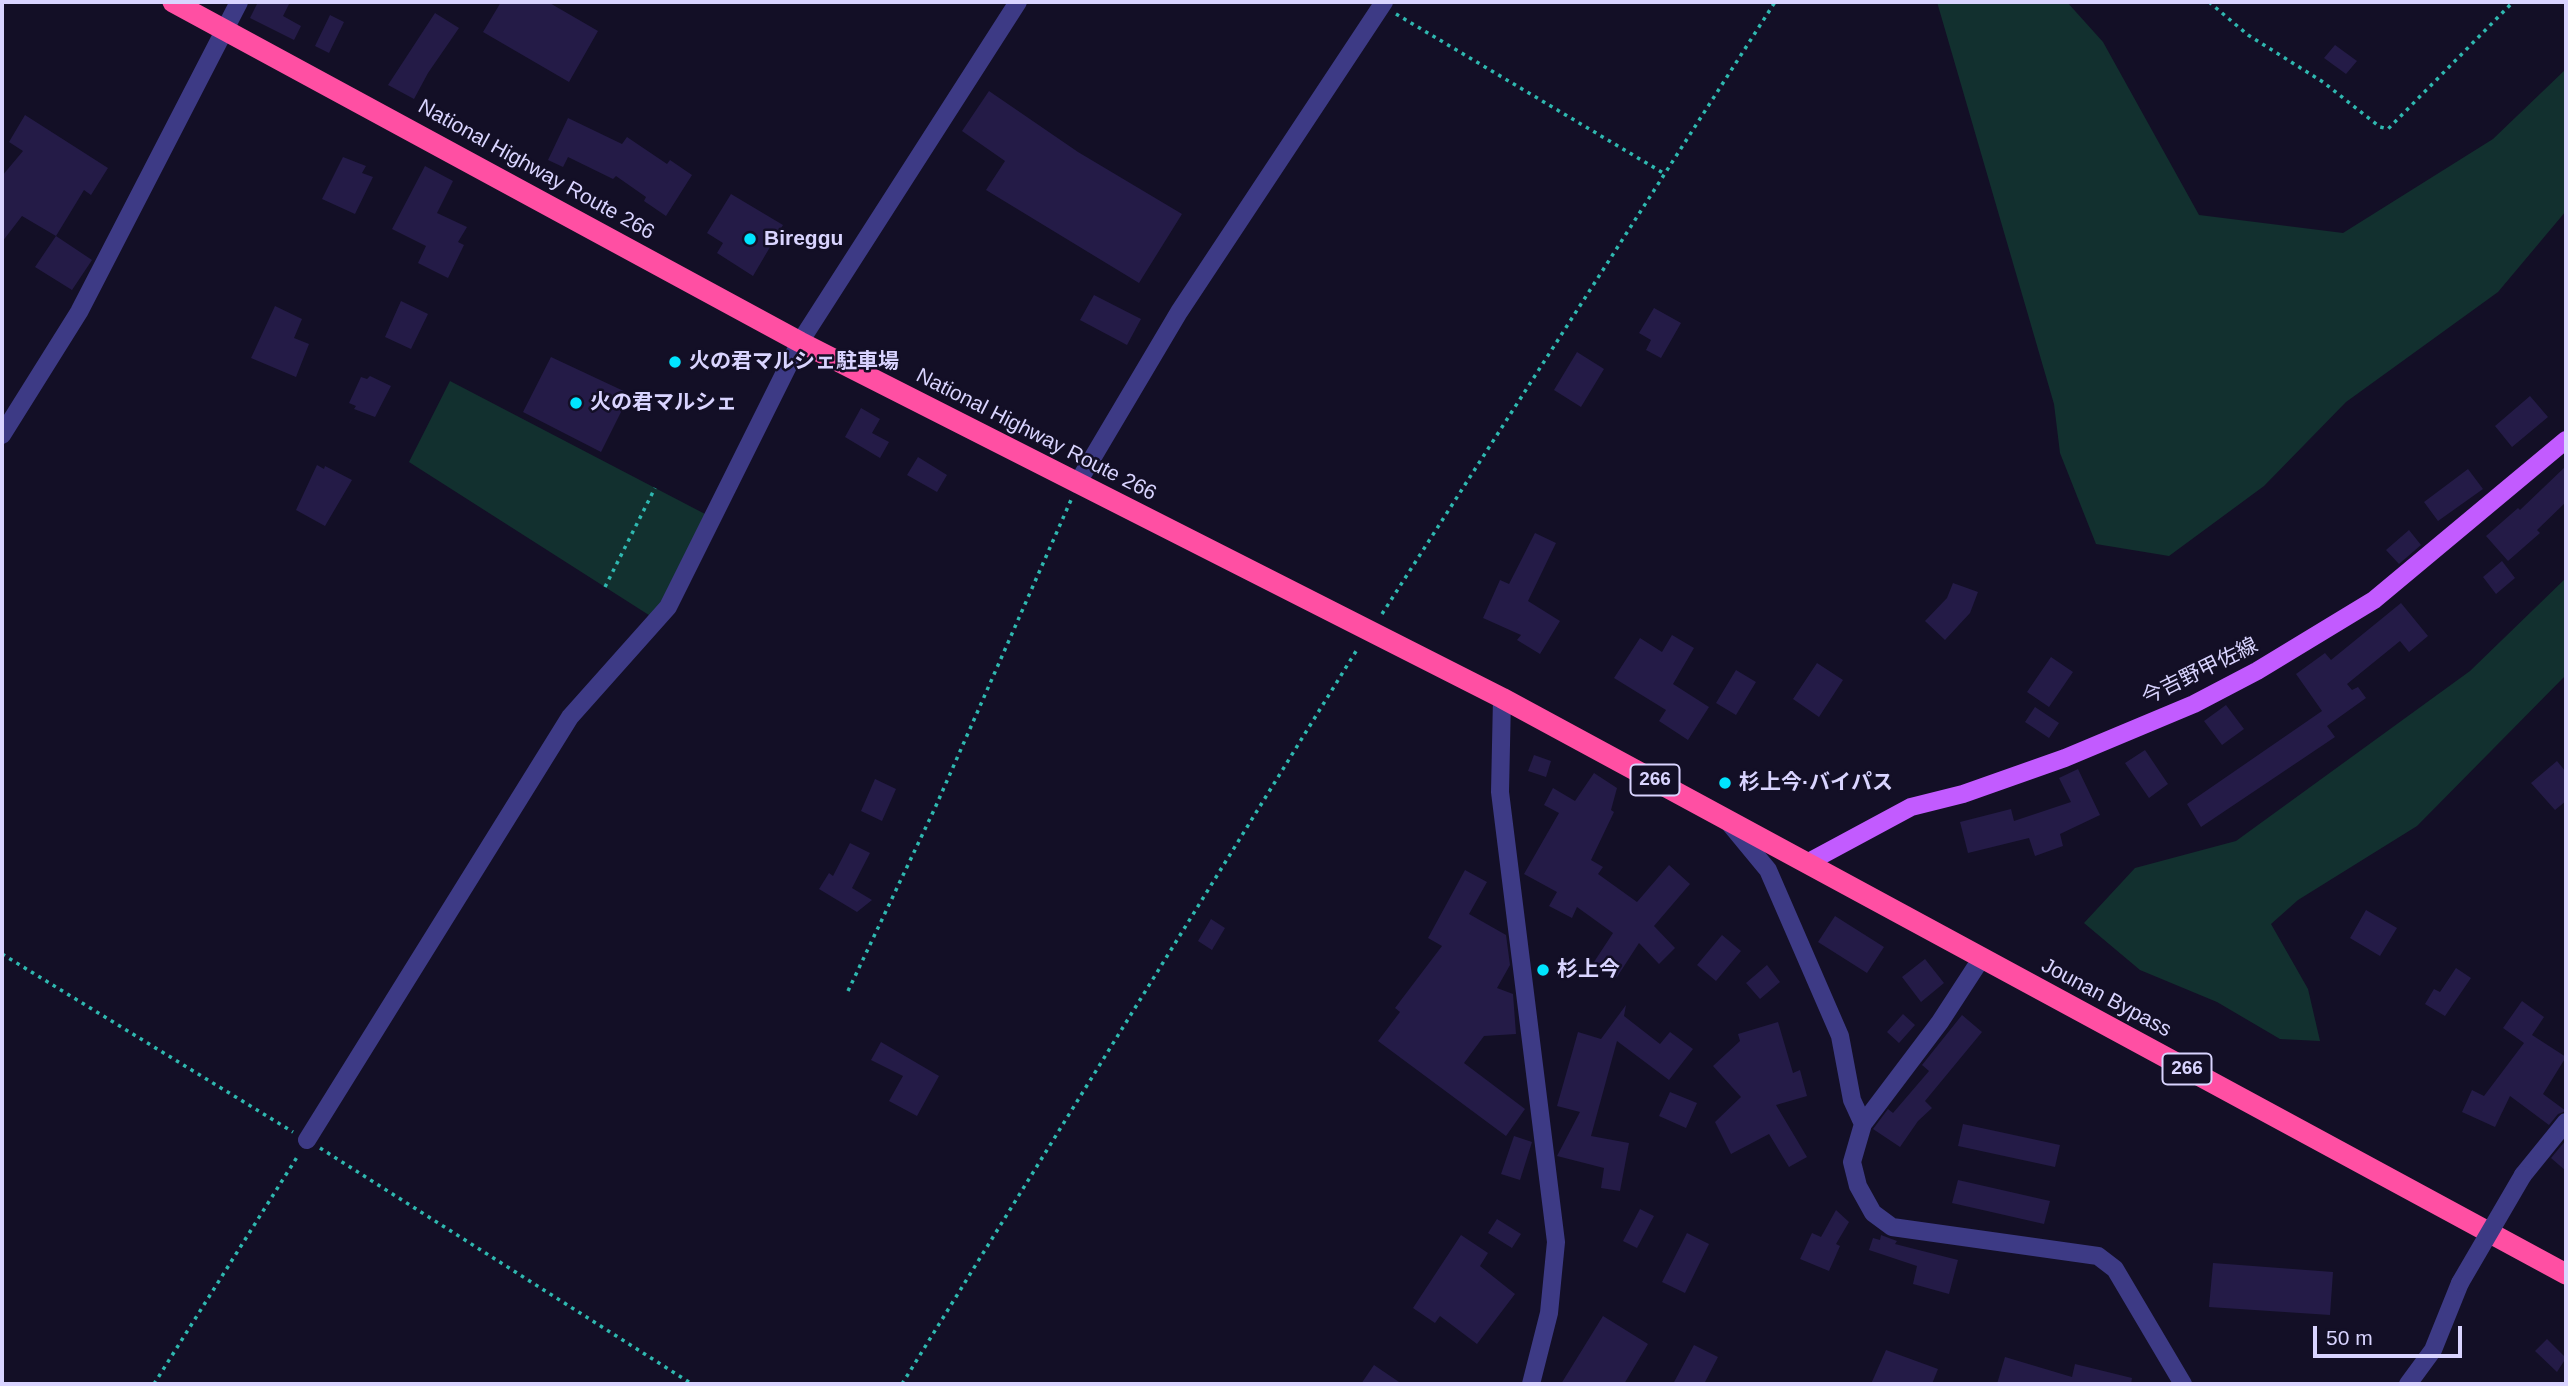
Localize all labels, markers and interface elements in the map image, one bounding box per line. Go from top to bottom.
street label: National Highway Route 266 [413,94,659,246]
place label: Bireggu [764,226,843,252]
marker: Bireggu [742,231,758,247]
place label: 火の君マルシェ駐車場 [689,349,899,375]
marker: 火の君マルシェ駐車場 [667,354,683,370]
street label: National Highway Route 266 [912,363,1160,507]
place label: 火の君マルシェ [590,390,737,416]
marker: 火の君マルシェ [568,395,584,411]
street label: 今吉野甲佐線 [2138,633,2262,711]
road number: 266 [1630,764,1680,796]
place label: 杉上今·バイパス [1739,770,1893,796]
marker: 杉上今·バイパス [1717,775,1733,791]
street label: Jounan Bypass [2037,953,2175,1043]
place label: 杉上今 [1557,957,1620,983]
marker: 杉上今 [1535,962,1551,978]
road number: 266 [2162,1054,2212,1084]
scale bar [2316,1312,2465,1356]
text: 50 m [2326,1326,2373,1349]

